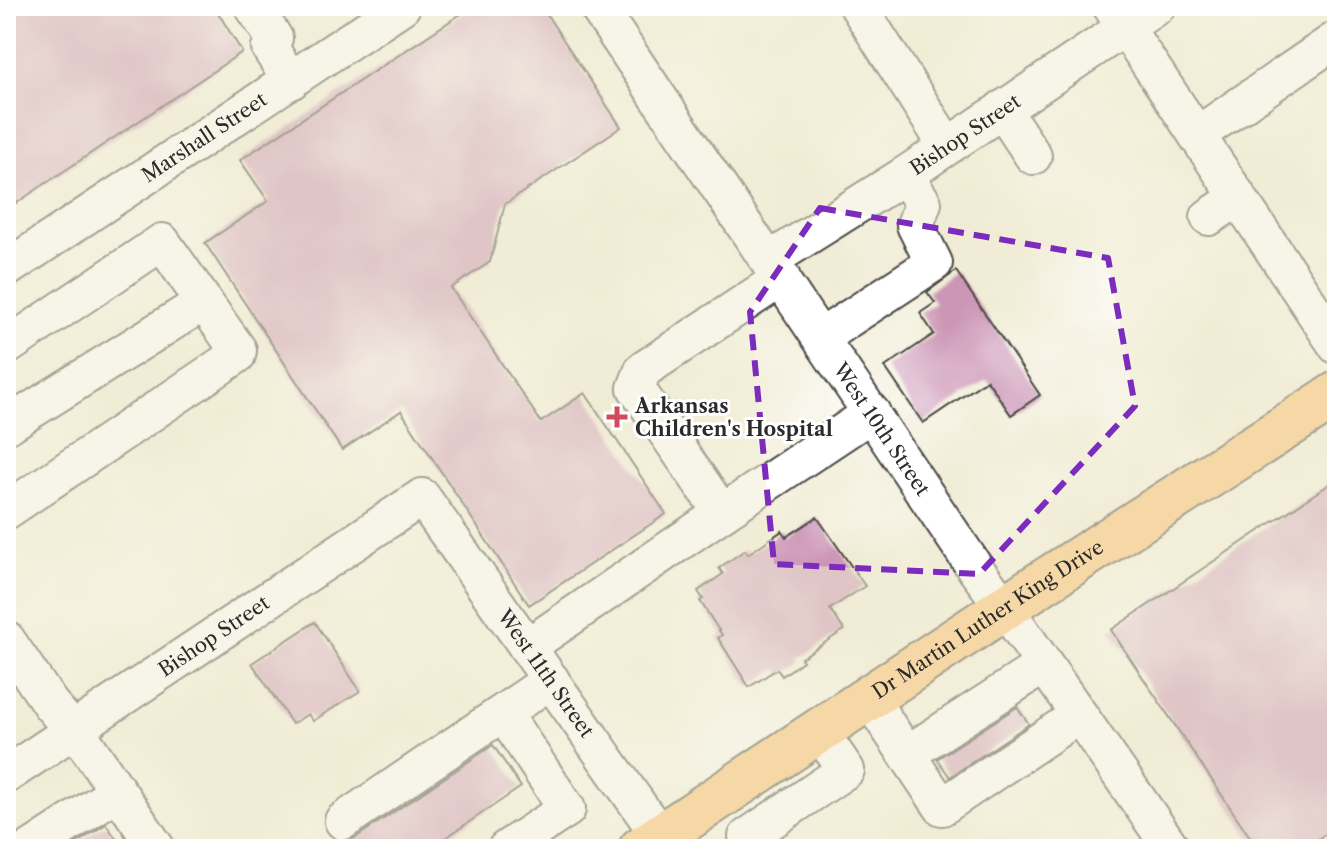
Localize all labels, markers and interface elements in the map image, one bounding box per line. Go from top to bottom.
street label: Marshall Street [137,87,271,187]
street label: Bishop Street [905,89,1025,180]
street label: West 10th Street [828,357,935,500]
place label: Arkansas Children's Hospital [634,394,833,441]
marker: Arkansas Children's Hospital [606,406,628,428]
street label: Dr Martin Luther King Drive [868,535,1108,704]
street label: Bishop Street [154,591,274,682]
street label: West 11th Street [492,604,599,742]

